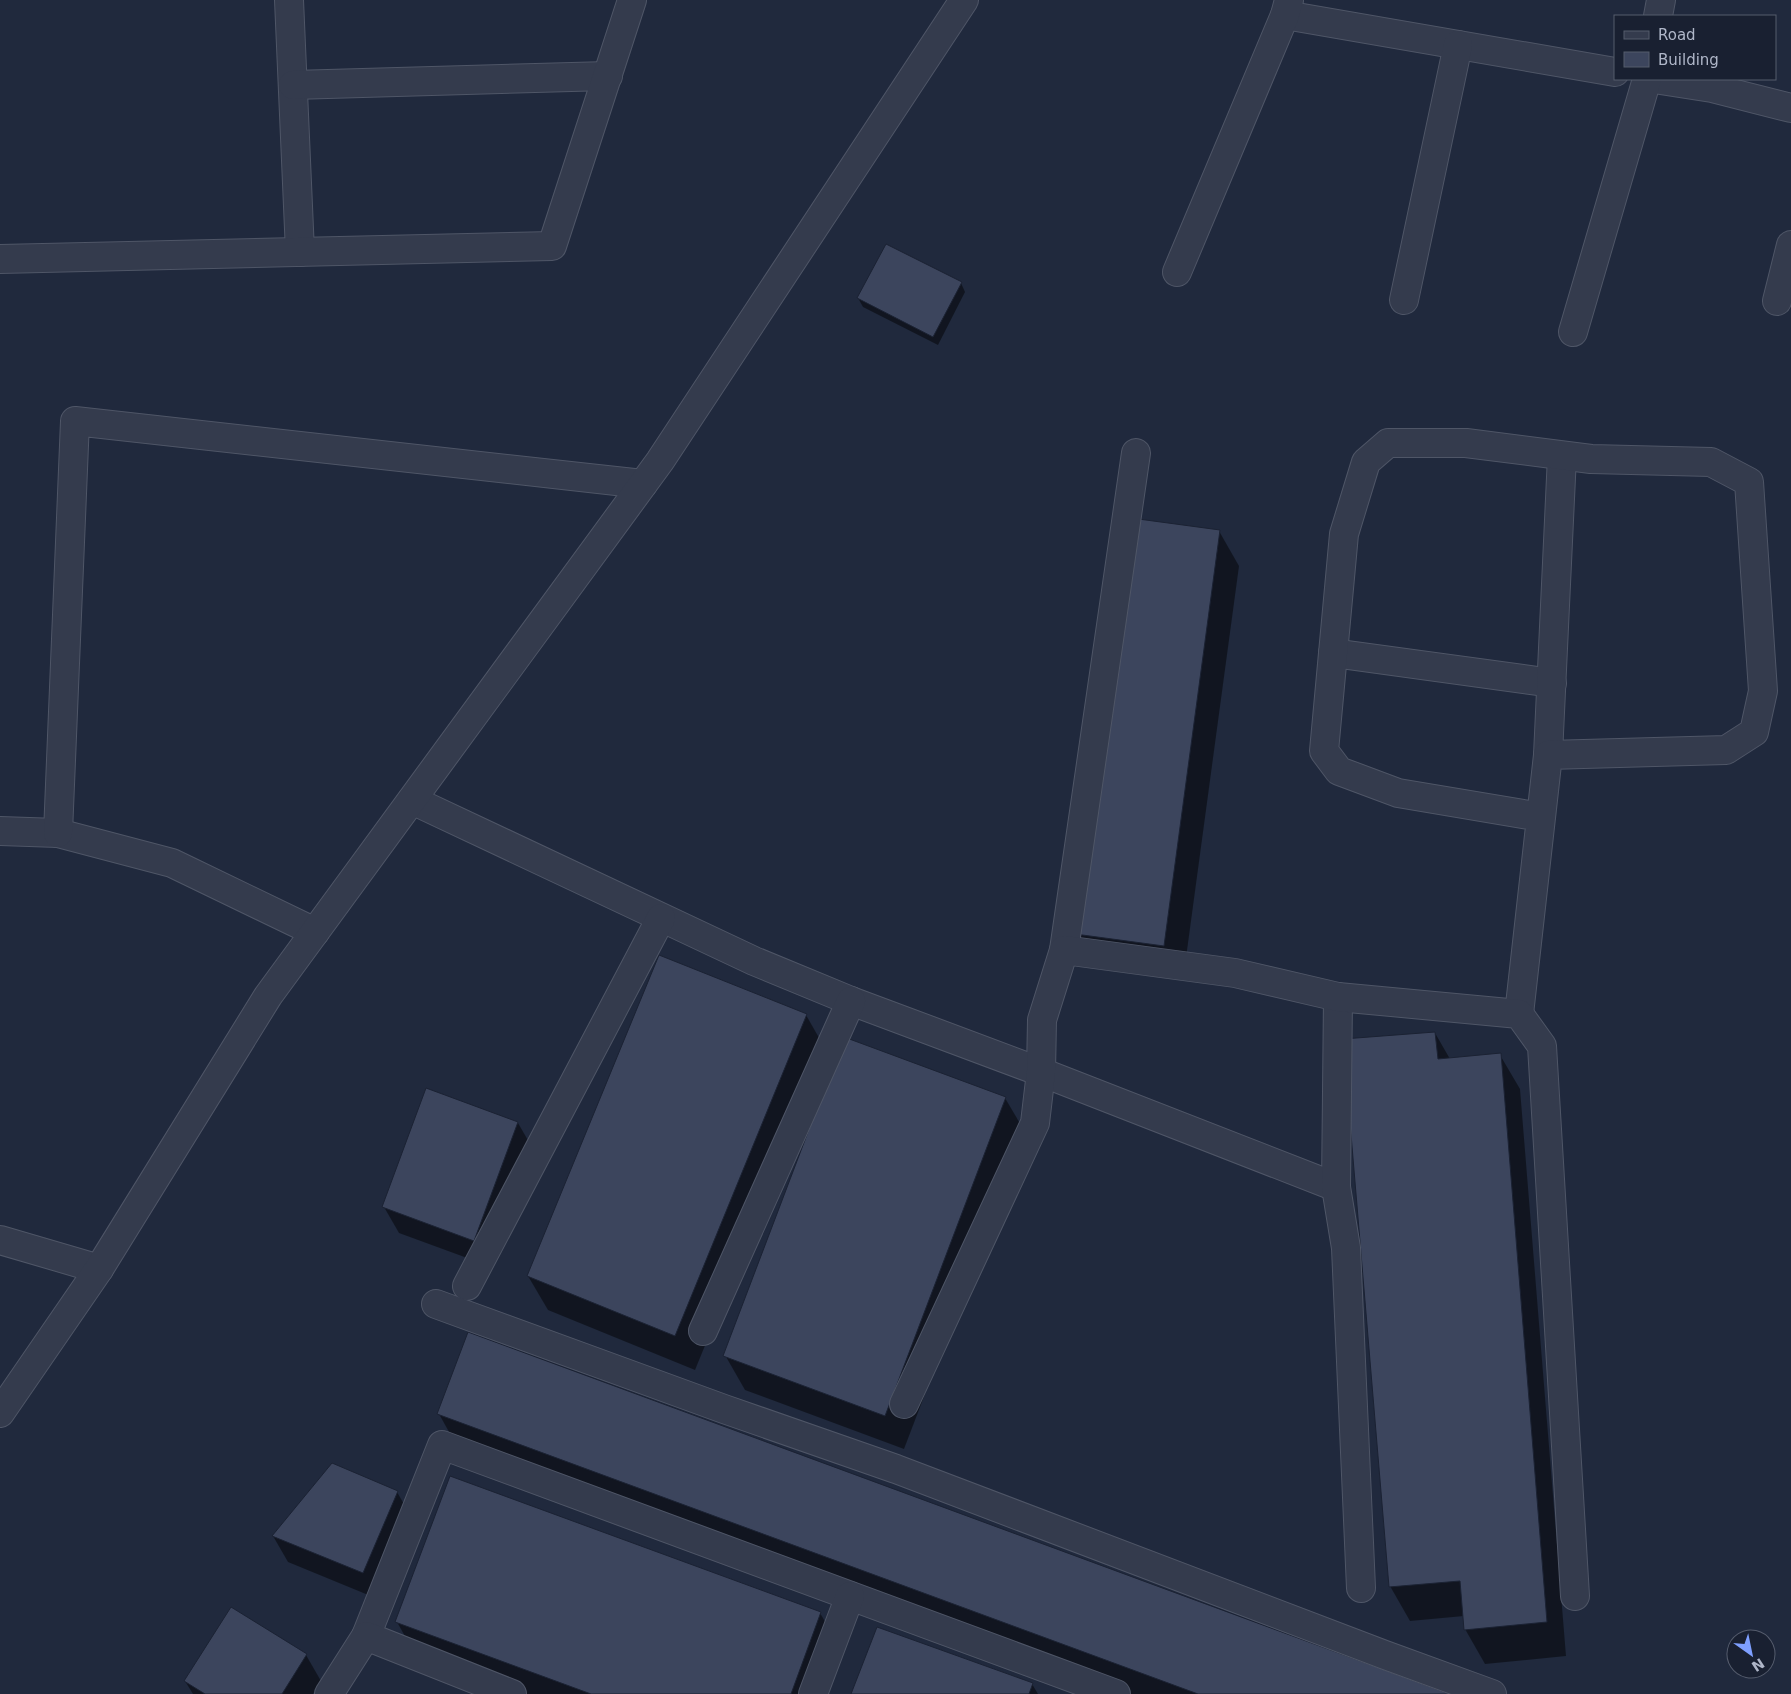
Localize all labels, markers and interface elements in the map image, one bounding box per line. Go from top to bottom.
legend [1614,15,1776,80]
text: Road [1658,26,1696,44]
text: Building [1658,51,1719,69]
north arrow [1726,1629,1776,1679]
text: N [1749,1655,1767,1675]

